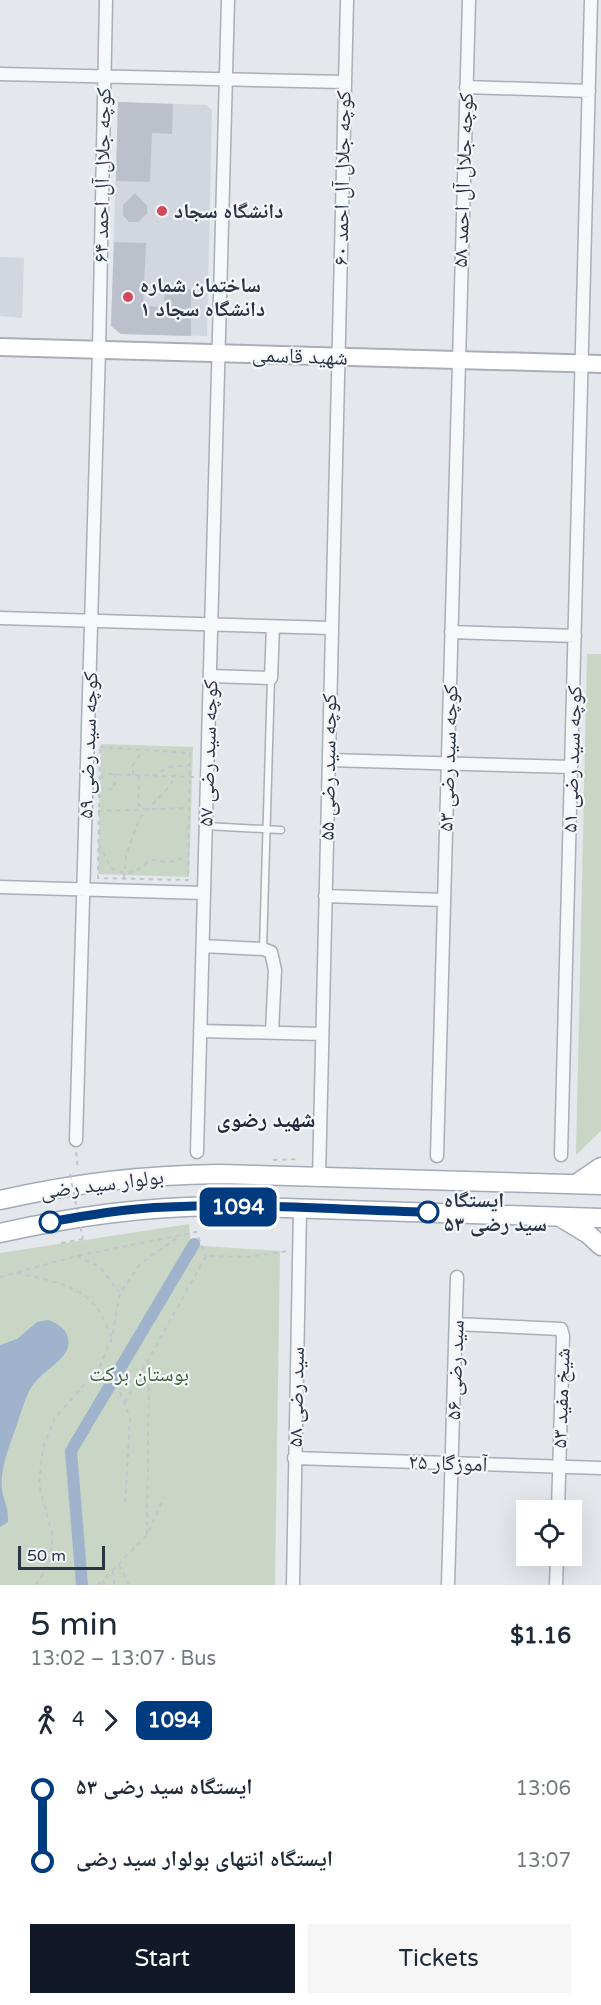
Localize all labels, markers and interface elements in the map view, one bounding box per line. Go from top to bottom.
street label: کوچه جلال آل احمد ۶۴ [88,87,117,263]
street label: کوچه جلال آل احمد ۶۰ [328,90,357,266]
street label: کوچه جلال آل احمد ۵۸ [448,92,479,268]
place label: دانشگاه سجاد [174,199,283,224]
marker: دانشگاه سجاد [155,204,169,218]
place label: ساختمان شماره ۱ دانشگاه سجاد [140,273,265,322]
marker: ساختمان شماره ۱ دانشگاه سجاد [121,290,135,304]
street label: شهید قاسمی [252,342,348,371]
street label: کوچه سید رضی ۵۹ [73,671,104,819]
street label: کوچه سید رضی ۵۷ [193,679,224,827]
street label: کوچه سید رضی ۵۳ [433,684,464,832]
street label: کوچه سید رضی ۵۱ [557,685,588,833]
street label: کوچه سید رضی ۵۵ [315,693,342,841]
district label: شهید رضوی [217,1107,315,1133]
street label: بولوار سید رضی [39,1165,165,1204]
line badge: 1094 [196,1188,280,1226]
place label: ایستگاه سید رضی ۵۳ [444,1188,547,1237]
text: 1094 [212,1195,264,1220]
marker: ایستگاه سید رضی ۵۳ [417,1201,439,1223]
unlabelled marker [39,1211,61,1233]
street label: سید رضی ۵۶ [441,1320,470,1421]
street label: سید رضی ۵۸ [283,1347,310,1447]
street label: شیخ مفید ۵۳ [547,1347,576,1449]
park label: بوستان برکت [89,1362,189,1387]
street label: آموزگار ۲۵ [408,1450,489,1477]
map controls [516,1500,582,1566]
button: locate [516,1500,582,1566]
scale bar [18,1543,105,1570]
text: 50 m [27,1546,66,1566]
text: 5 min [30,1605,118,1644]
text: $1.16 [510,1623,571,1649]
text: 13:02 – 13:07 · Bus [30,1647,216,1671]
icon: walk [30,1704,63,1737]
icon: forward [94,1704,127,1737]
text: 4 [72,1708,85,1732]
text: 1094 [148,1708,200,1733]
text: ایستگاه سید رضی ۵۳ [76,1774,253,1800]
text: 13:06 [516,1777,571,1801]
text: ایستگاه انتهای بولوار سید رضی [76,1846,333,1872]
text: 13:07 [516,1849,571,1873]
button: Start [30,1924,295,1993]
button: Tickets [307,1924,571,1993]

